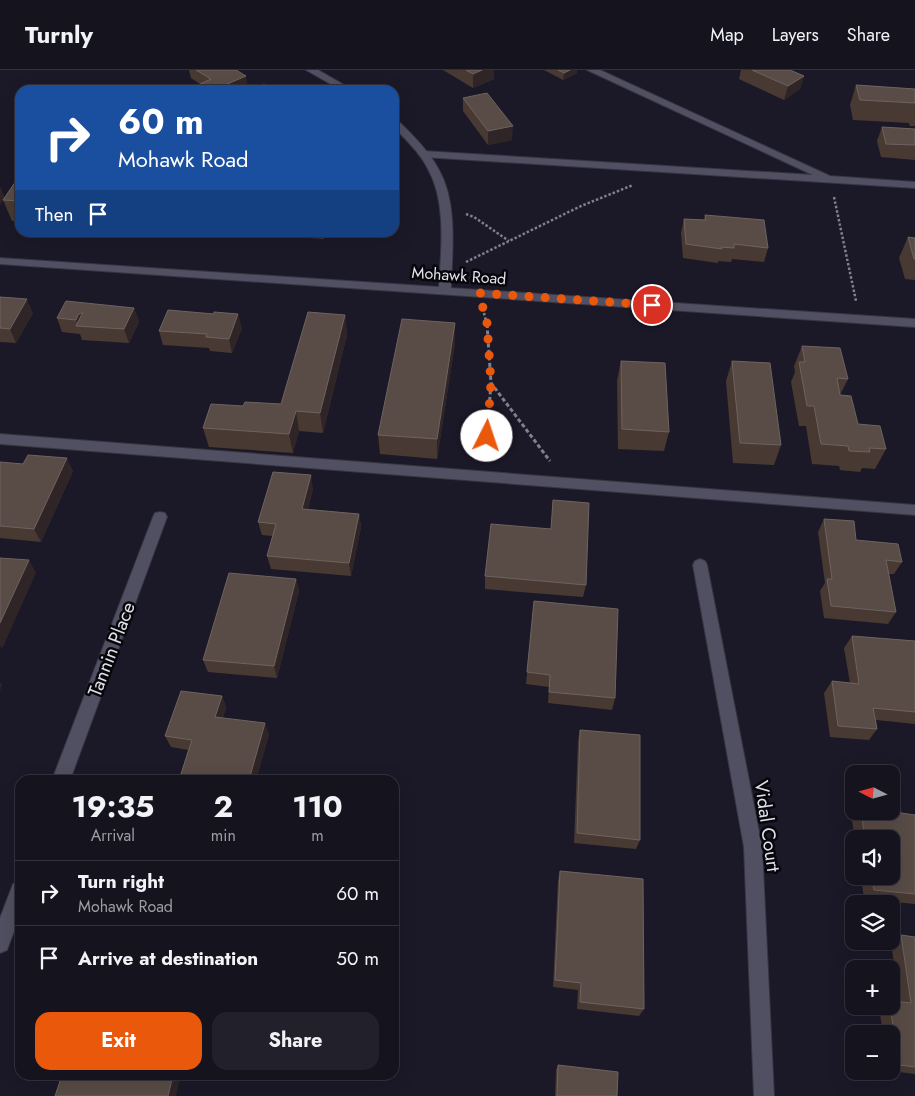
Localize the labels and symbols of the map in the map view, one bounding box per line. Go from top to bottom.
street label: Mohawk Road [411,261,507,290]
pin [631,284,673,326]
position arrow [460,409,512,461]
street label: Tannin Place [81,598,142,700]
north arrow [845,765,900,820]
street label: Vidal Court [748,779,787,874]

